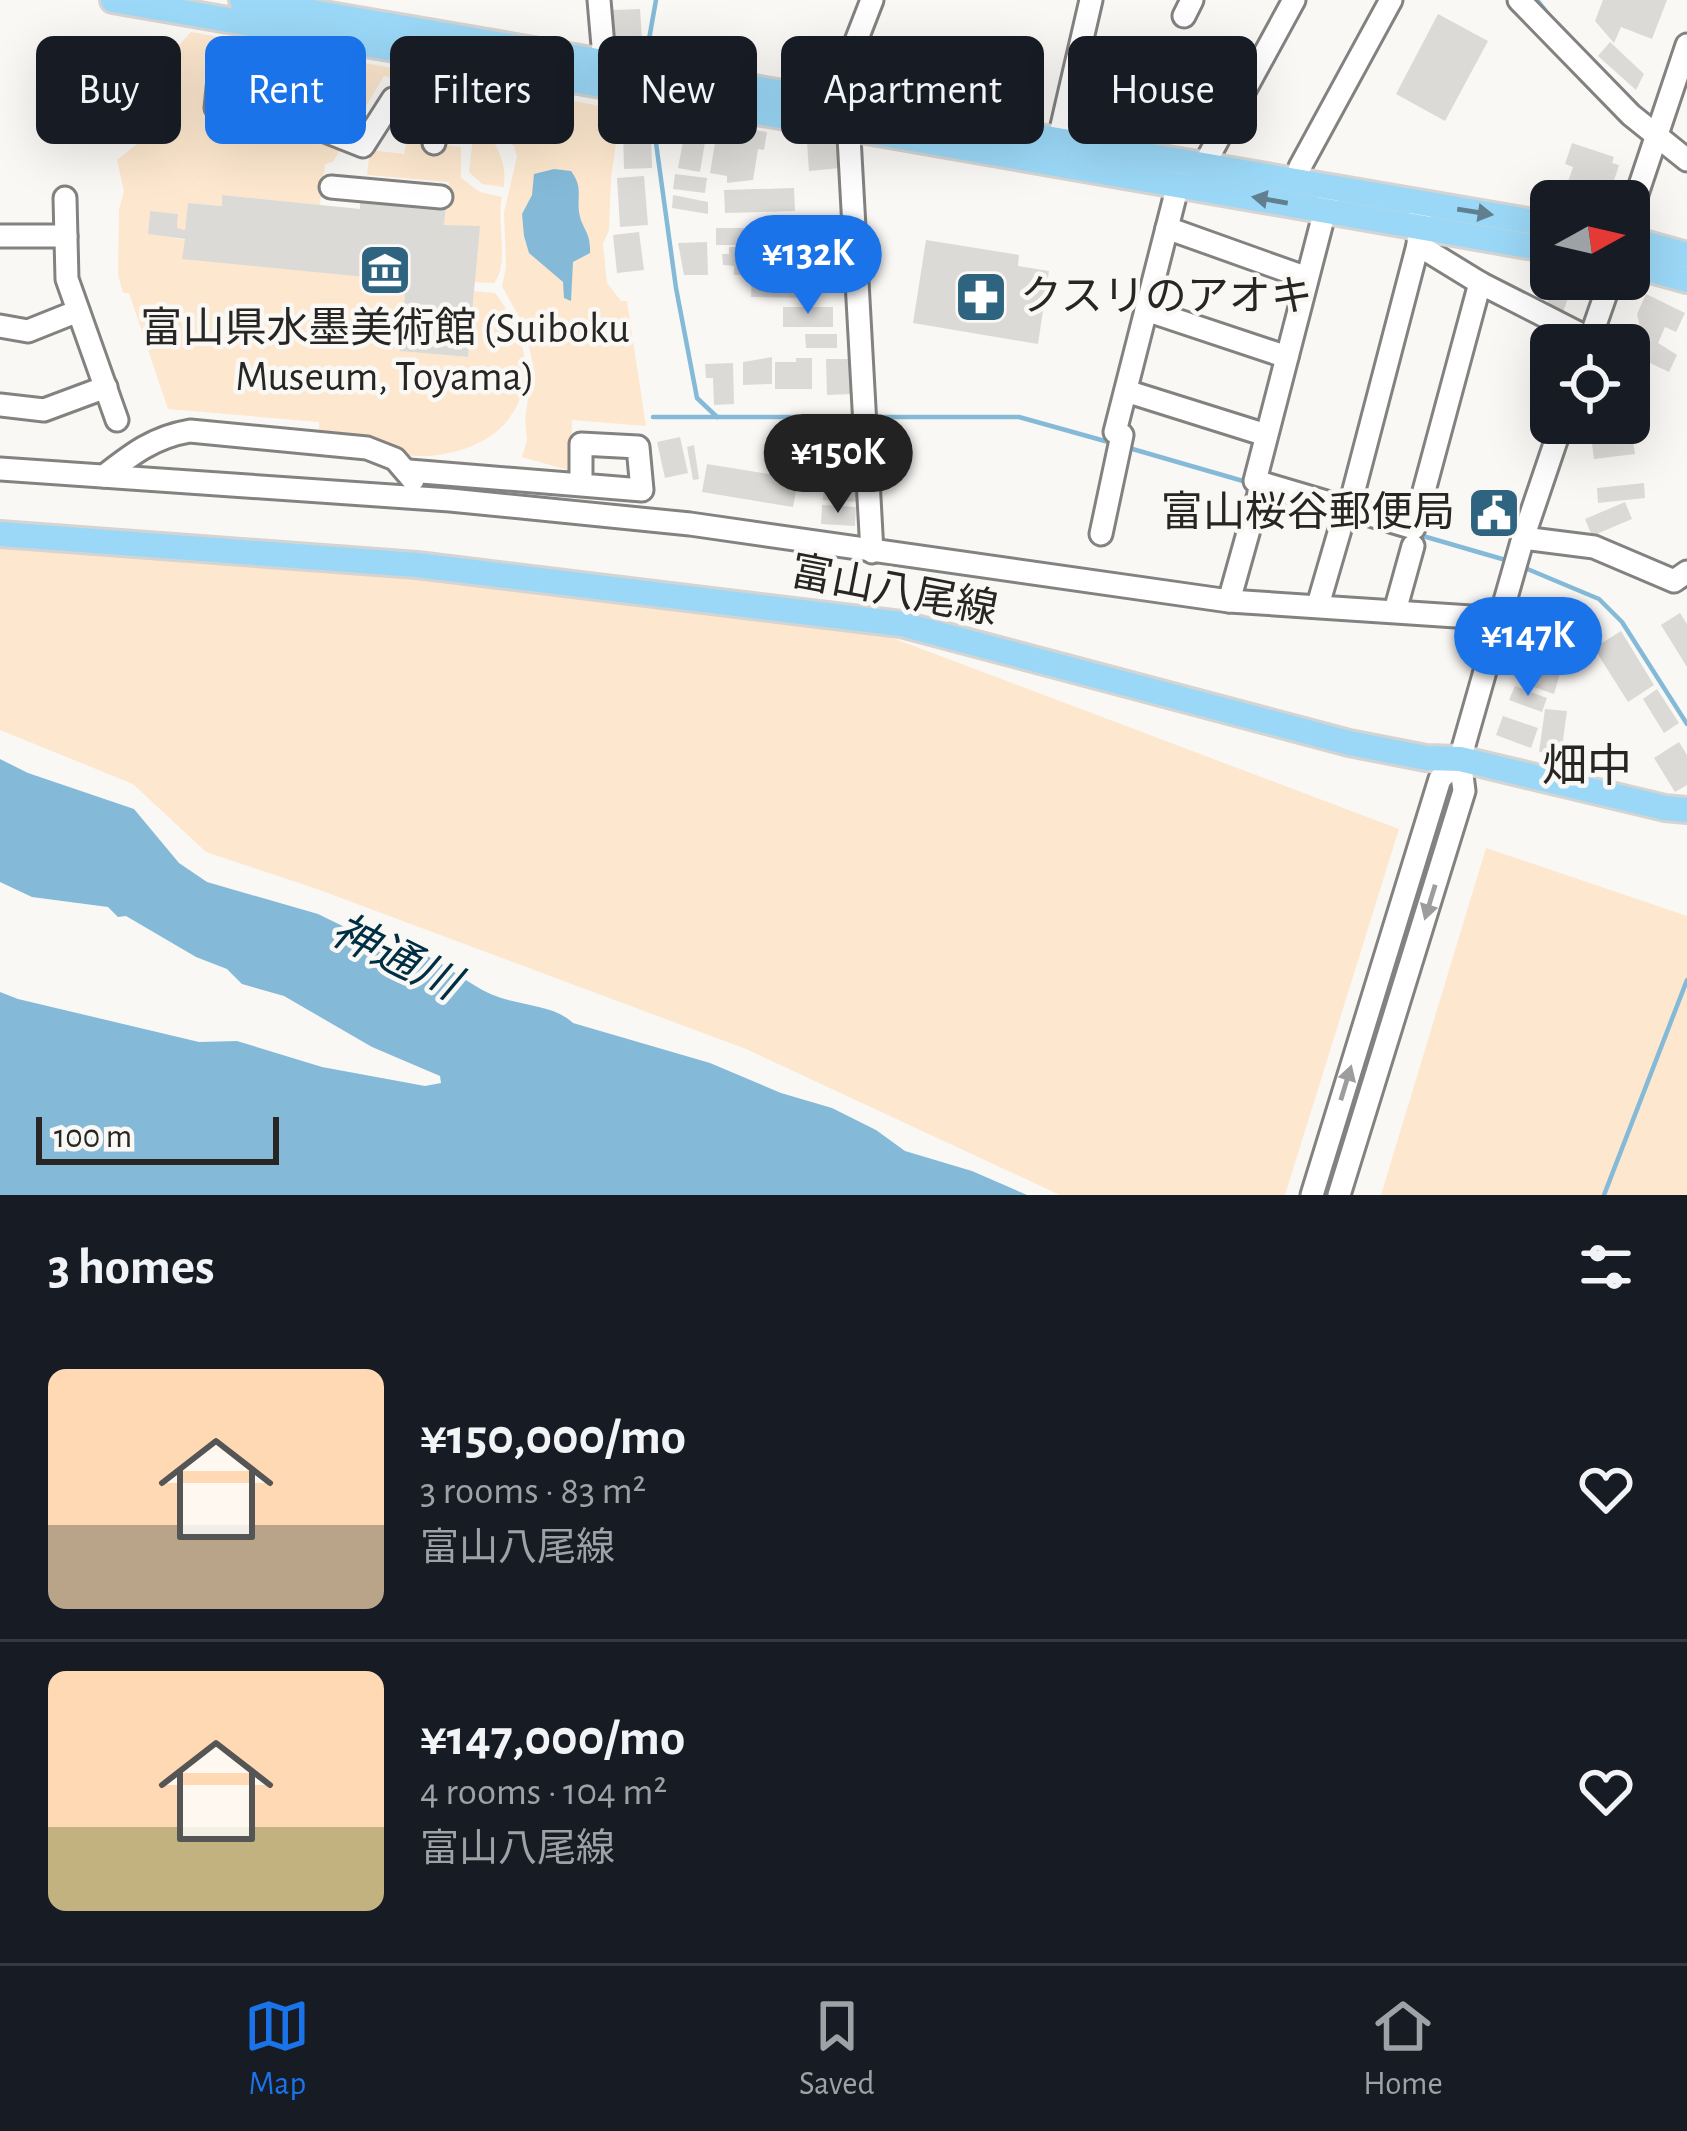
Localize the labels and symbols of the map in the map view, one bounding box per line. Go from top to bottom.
north arrow [1530,180,1650,300]
one-way arrow [1251,190,1289,209]
one-way arrow [1457,203,1494,222]
pin: ¥132K [724,215,892,317]
museum icon: 富山県水墨美術館 (Suiboku Museum, Toyama) [357,242,413,298]
pharmacy icon: クスリのアオキ [953,269,1009,325]
place label: クスリのアオキ [1020,275,1313,318]
place label: 富山県水墨美術館 (Suiboku Museum, Toyama) [140,306,630,398]
pin: ¥150K [754,414,922,516]
public building icon: 富山桜谷郵便局 [1466,485,1522,541]
place label: 富山桜谷郵便局 [1161,490,1455,534]
street label: 富山八尾線 [787,548,1001,632]
pin: ¥147K [1444,597,1612,699]
district label: 畑中 [1542,743,1632,790]
one-way arrow [1419,884,1438,921]
water label: 神通川 [324,906,470,1010]
one-way arrow [1338,1064,1356,1101]
scale bar [36,1111,279,1164]

